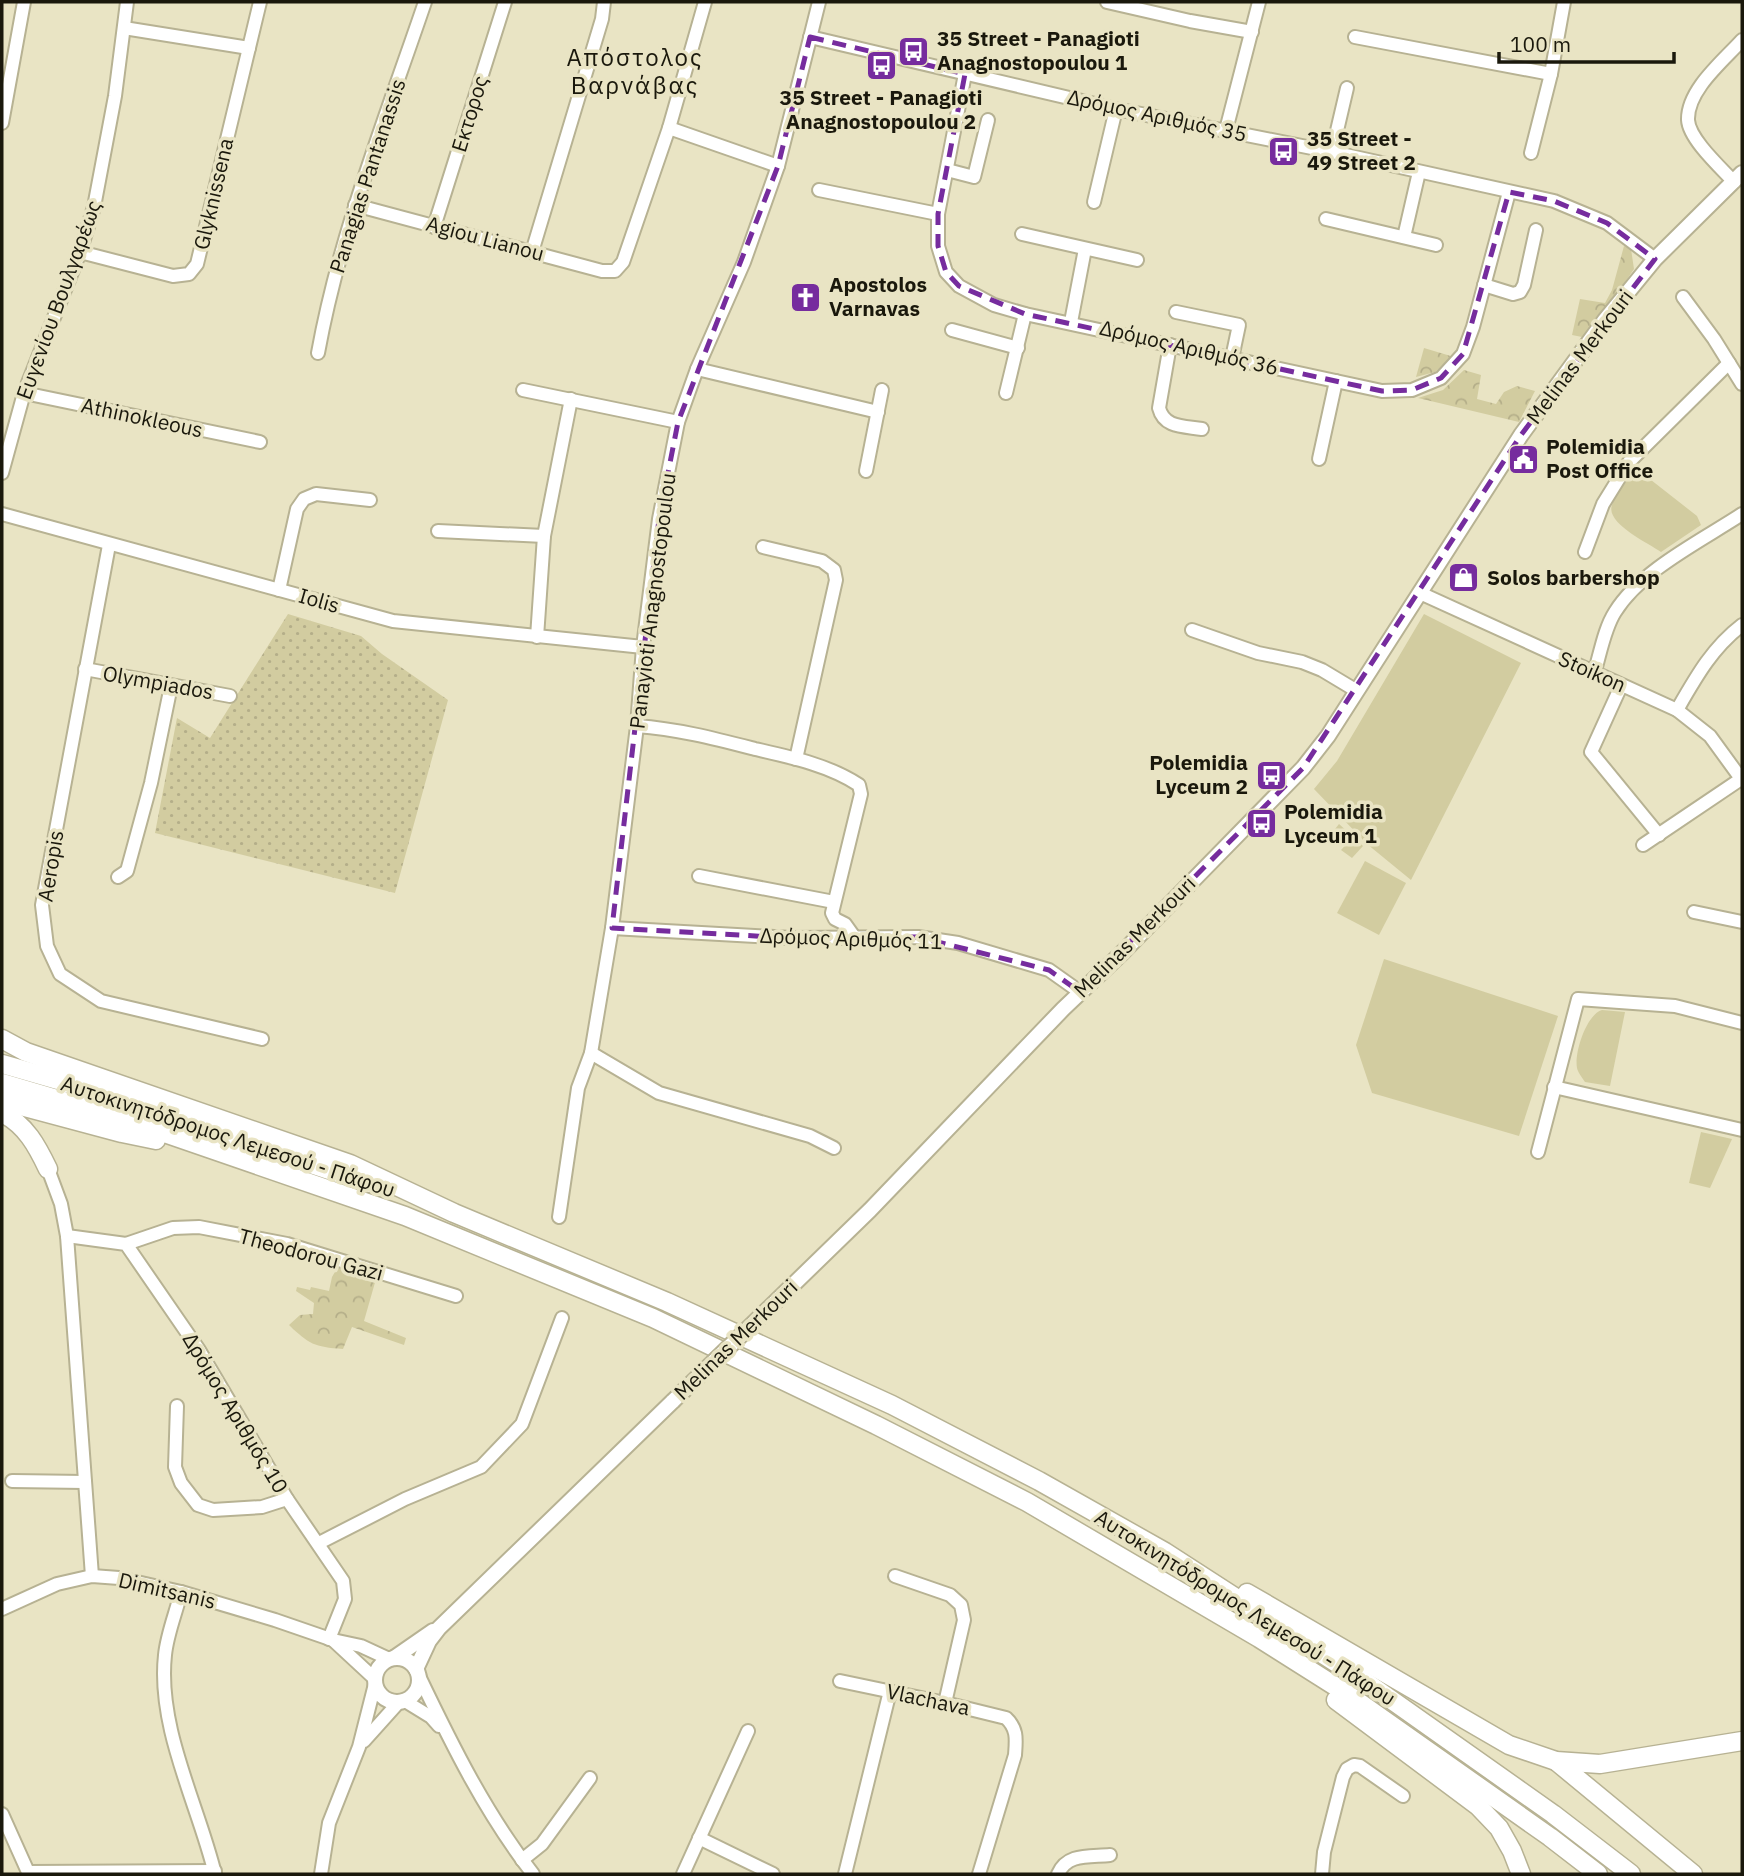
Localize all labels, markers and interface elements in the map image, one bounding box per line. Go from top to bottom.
scale bar [1499,21,1674,65]
place label: 35 Street - Panagioti Anagnostopoulou 1 [937,24,1140,76]
text: 100 m [1510,30,1571,58]
bus stop icon: 35 Street - Panagioti Anagnostopoulou 1 [897,34,931,68]
district label: Απόστολος Βαρνάβας [566,41,704,101]
bus stop icon: 35 Street - Panagioti Anagnostopoulou 2 [864,49,898,83]
street label: Εκτορος [444,72,494,155]
street label: Panagias Pantanassis [322,75,412,276]
street label: Δρόμος Αριθμός 35 [1065,82,1250,148]
place label: 35 Street - Panagioti Anagnostopoulou 2 [780,83,982,135]
place label: 35 Street - 49 Street 2 [1307,124,1416,176]
bus stop icon: 35 Street - 49 Street 2 [1267,134,1301,168]
street label: Glyknissena [187,135,239,252]
street label: Ευγενίου Βουλγαρέως [9,196,107,403]
street label: Agiou Lianou [423,209,547,267]
place label: Apostolos Varnavas [829,270,927,322]
church icon: Apostolos Varnavas [789,280,823,314]
street label: Melinas Merkouri [1519,283,1639,429]
street label: Δρόμος Αριθμός 36 [1097,313,1282,381]
street label: Athinokleous [79,390,206,444]
place label: Polemidia Post Office [1546,432,1654,484]
public building icon: Polemidia Post Office [1506,442,1540,476]
street label: Panayioti Anagnostopoulou [622,471,682,730]
shop icon: Solos barbershop [1447,561,1481,595]
place label: Solos barbershop [1487,563,1660,591]
street label: Iolis [296,581,343,619]
street label: Stoikon [1554,644,1630,698]
street label: Olympiados [101,659,216,706]
place label: Polemidia Lyceum 2 [1149,748,1248,800]
bus stop icon: Polemidia Lyceum 2 [1254,758,1288,792]
place label: Polemidia Lyceum 1 [1284,797,1383,849]
bus stop icon: Polemidia Lyceum 1 [1244,807,1278,841]
street label: Aeropis [31,828,69,904]
street label: Melinas Merkouri [1067,869,1201,1003]
street label: Δρόμος Αριθμός 11 [759,921,943,955]
street label: Αυτοκινητόδρομος Λεμεσού - Πάφου [58,1069,399,1203]
street label: Theodorou Gazi [236,1221,386,1287]
street label: Melinas Merkouri [667,1273,803,1405]
street label: Δρόμος Αριθμός 10 [177,1327,295,1498]
street label: Αυτοκινητόδρομος Λεμεσού - Πάφου [1090,1503,1401,1712]
street label: Dimitsanis [116,1565,219,1615]
street label: Vlachava [884,1677,972,1722]

